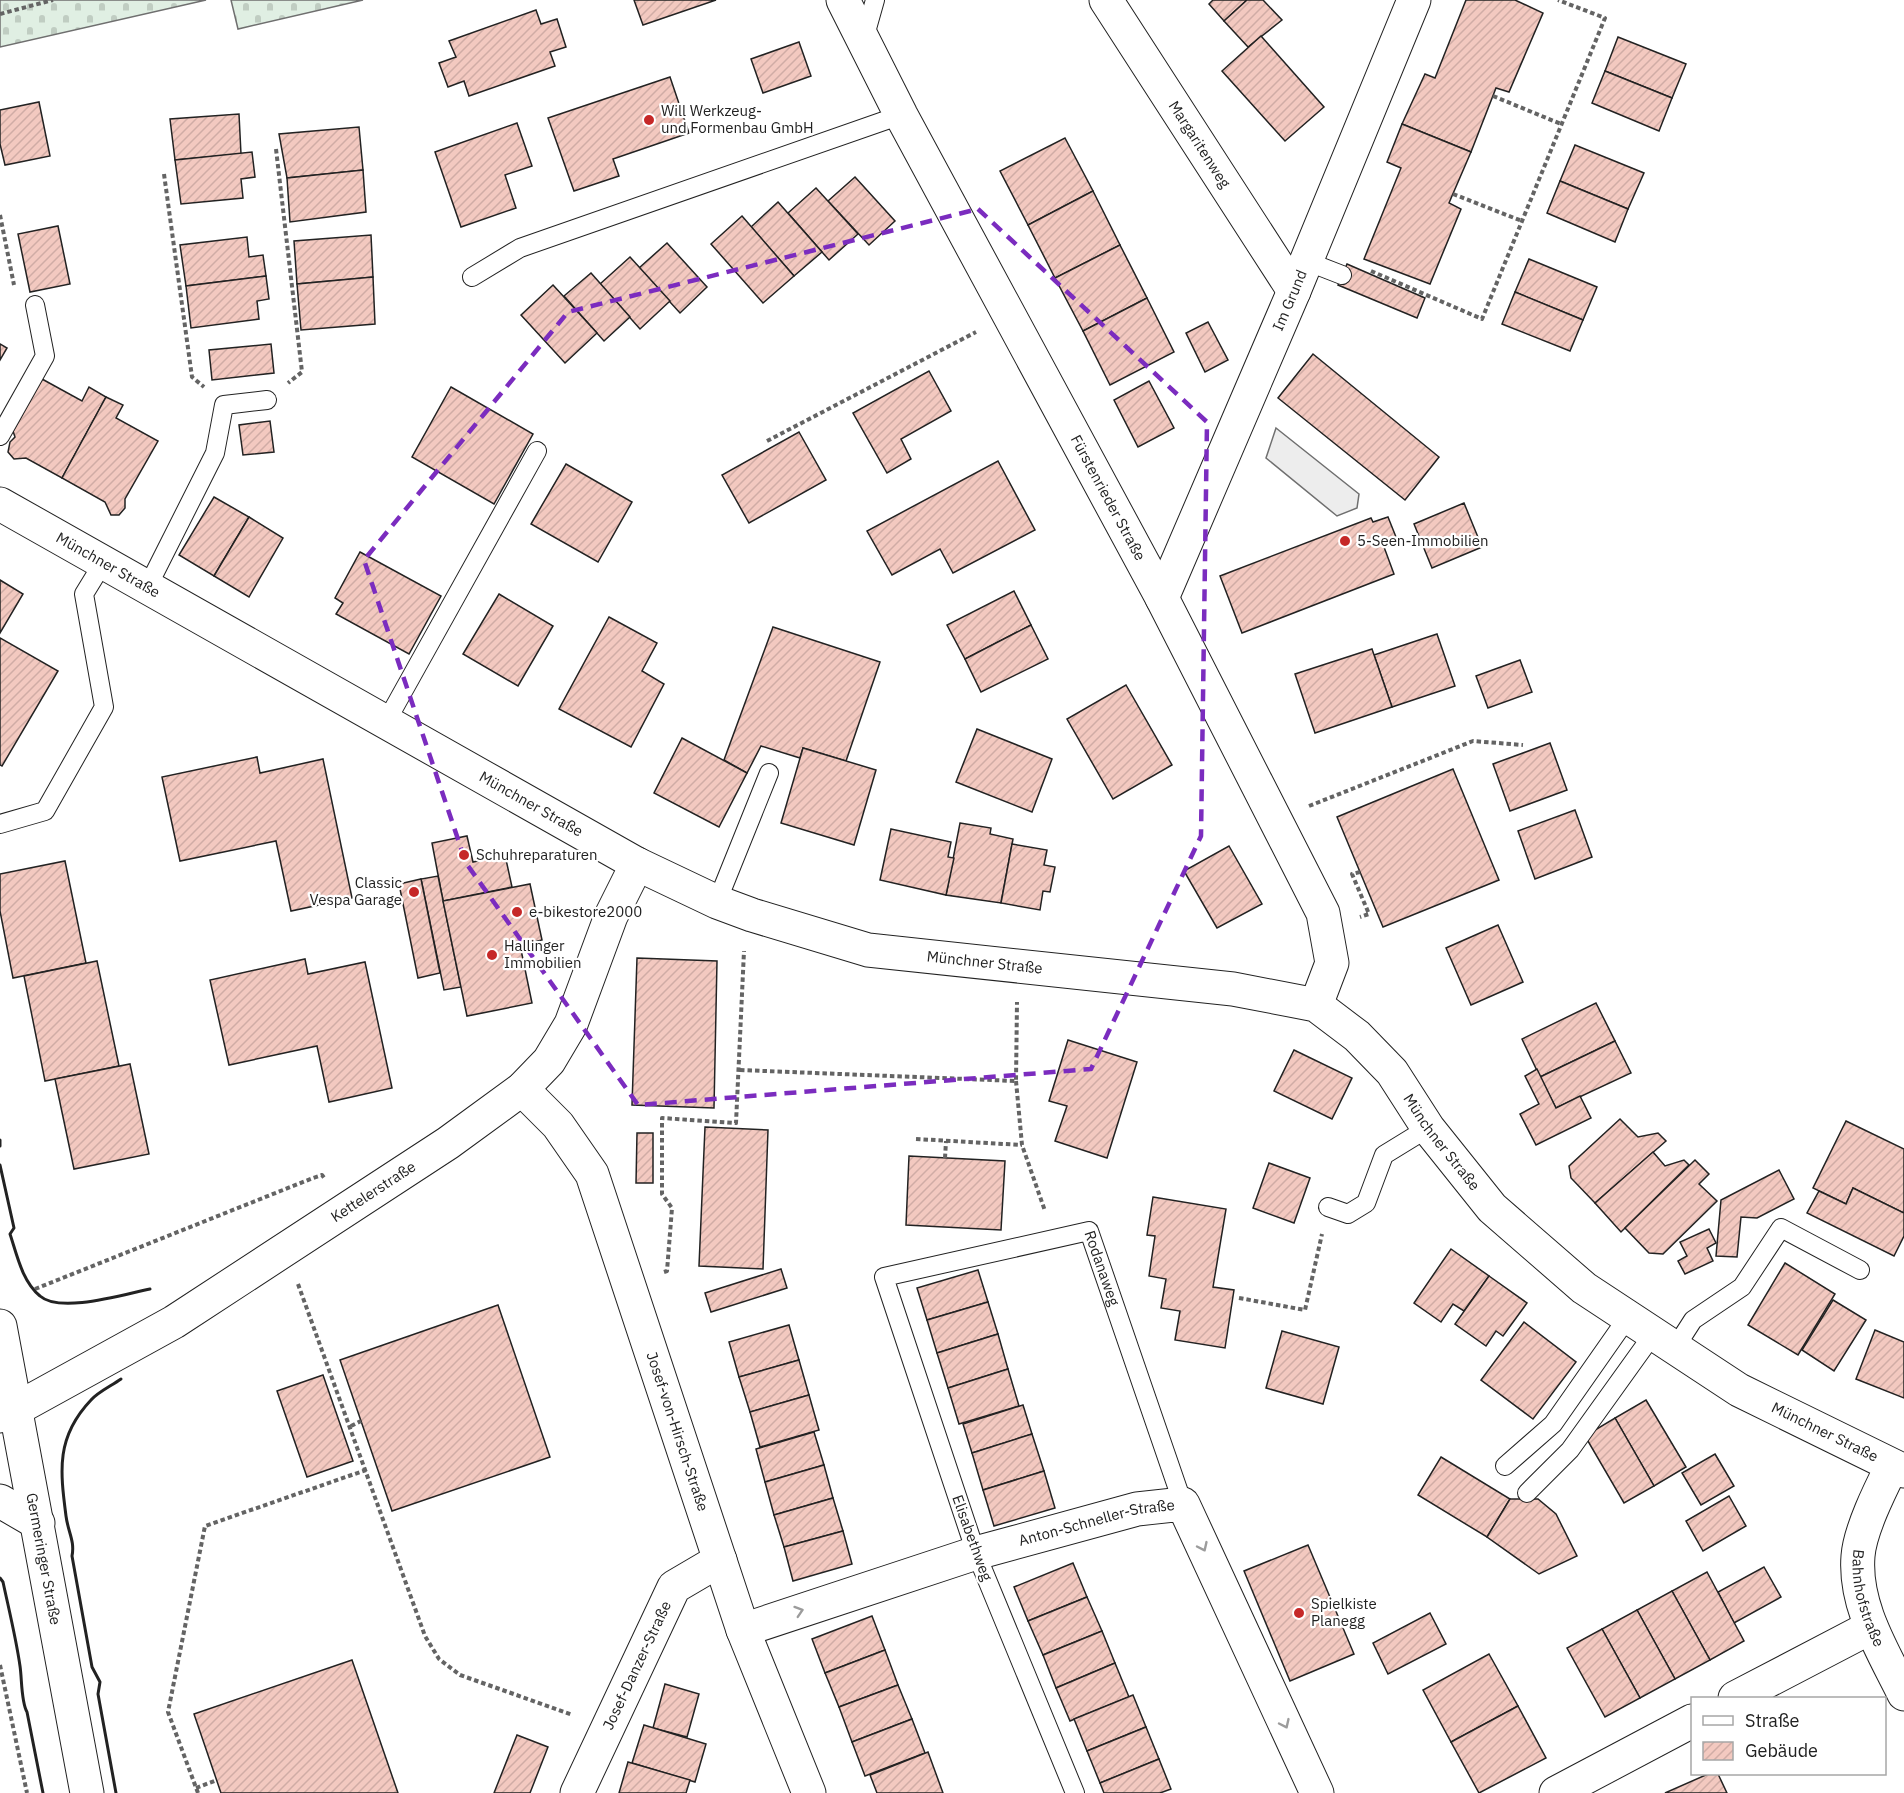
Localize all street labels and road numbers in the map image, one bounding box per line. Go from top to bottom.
street label: Margaritenweg [1165,97,1235,191]
street label: Im Grund [1268,267,1311,333]
street label: Fürstenrieder Straße [1067,431,1150,564]
street label: Münchner Straße [53,528,164,602]
street label: Münchner Straße [476,767,587,841]
street label: Münchner Straße [926,946,1044,978]
street label: Münchner Straße [1399,1090,1484,1194]
street label: Kettelerstraße [327,1157,419,1226]
street label: Rodanaweg [1081,1228,1124,1308]
street label: Josef-von-Hirsch-Straße [643,1349,713,1514]
street label: Münchner Straße [1769,1397,1881,1466]
street label: Germeringer Straße [22,1491,65,1626]
street label: Elisabethweg [948,1492,997,1584]
street label: Anton-Schneller-Straße [1016,1495,1176,1550]
street label: Bahnhofstraße [1849,1548,1889,1650]
street label: Josef-Danzer-Straße [598,1598,675,1733]

